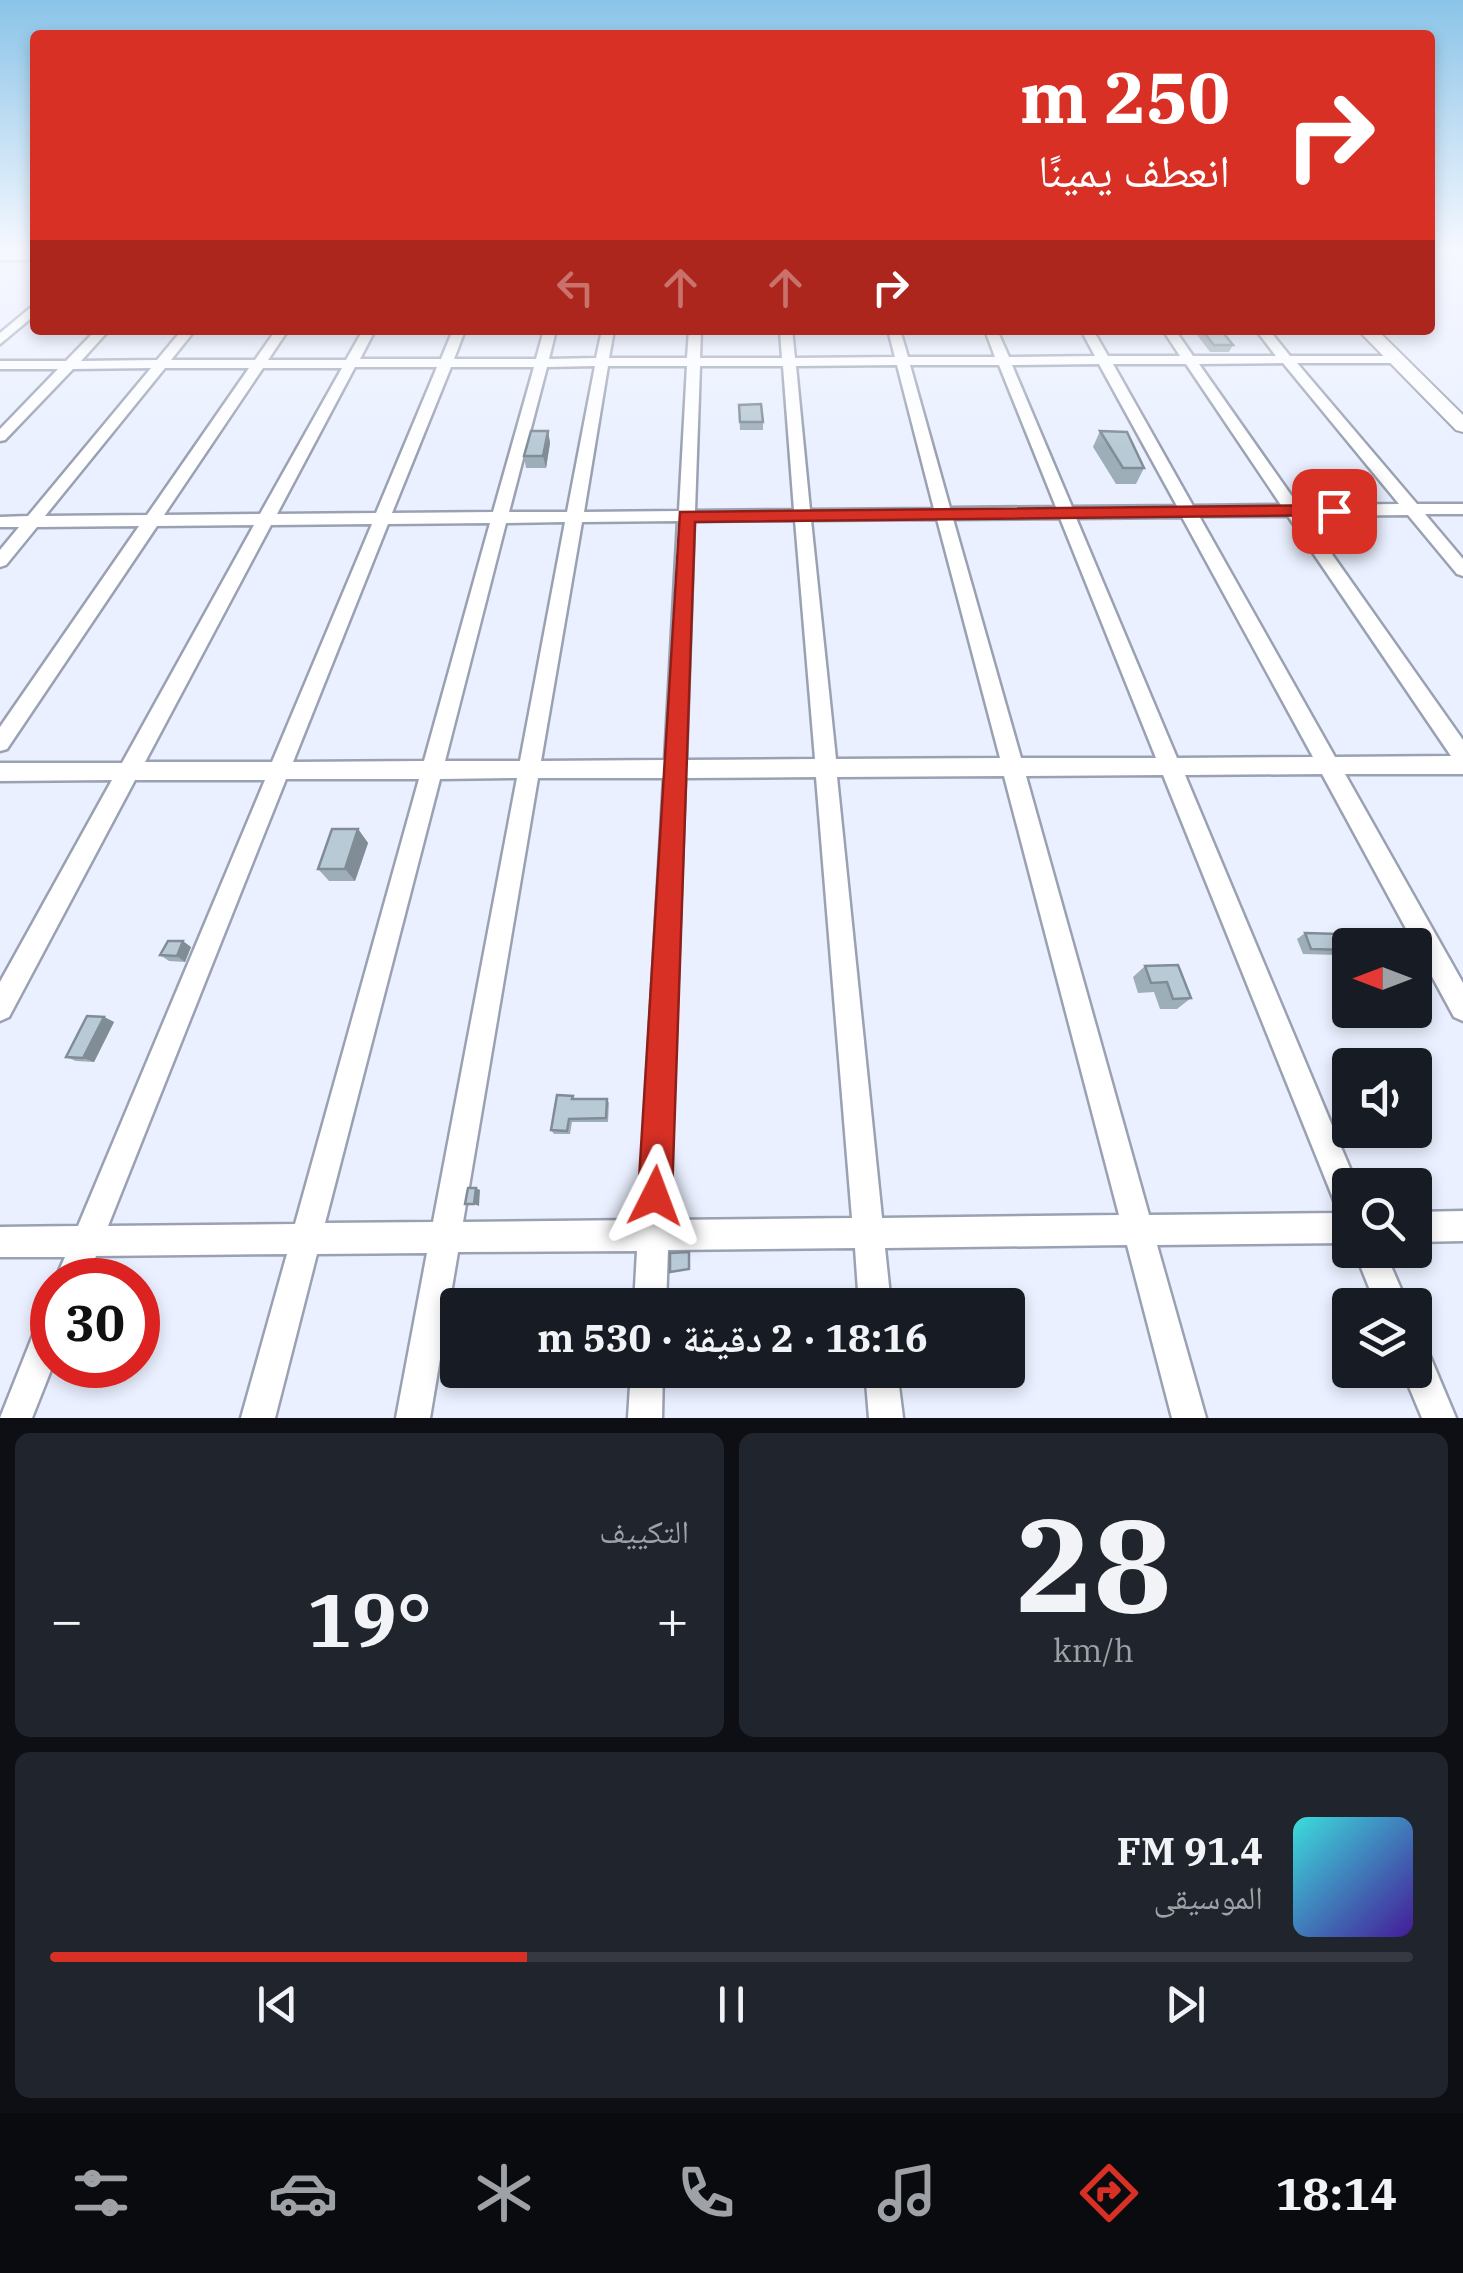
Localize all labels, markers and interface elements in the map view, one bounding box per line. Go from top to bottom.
text: 250 m [1020,51,1230,142]
icon: right [1265,70,1395,200]
text: انعطف يمينًا [1038,141,1230,199]
icon: left [548,260,603,315]
icon: ahead [653,260,708,315]
icon: ahead [758,260,813,315]
icon: right [863,260,918,315]
pin [1292,469,1377,554]
icon: arrive [1307,484,1362,539]
north arrow [1332,928,1432,1028]
map controls [1332,928,1432,1388]
button: sound [1332,1048,1432,1148]
position arrow [603,1144,707,1248]
button: search [1332,1168,1432,1268]
speed limit sign: 30 [30,1258,160,1388]
button: layers [1332,1288,1432,1388]
text: 18:16 · 2 دقيقة · 530 m [537,1313,928,1362]
text: 28 [1016,1479,1172,1648]
text: التكييف [599,1510,689,1552]
text: 19° [307,1570,432,1668]
text: − [50,1584,83,1655]
text: + [656,1584,689,1655]
text: km/h [1053,1629,1134,1671]
text: 91.4 FM [1117,1826,1263,1875]
text: الموسيقى [1153,1876,1263,1918]
icon: previous [250,1977,305,2032]
icon: pause [704,1977,759,2032]
icon: next [1158,1977,1213,2032]
icon: filters [66,2158,136,2228]
icon: car [268,2158,338,2228]
icon: climate [469,2158,539,2228]
icon: phone [671,2158,741,2228]
icon: music [872,2158,942,2228]
icon: directions [1074,2158,1144,2228]
text: 18:14 [1276,2164,1397,2222]

